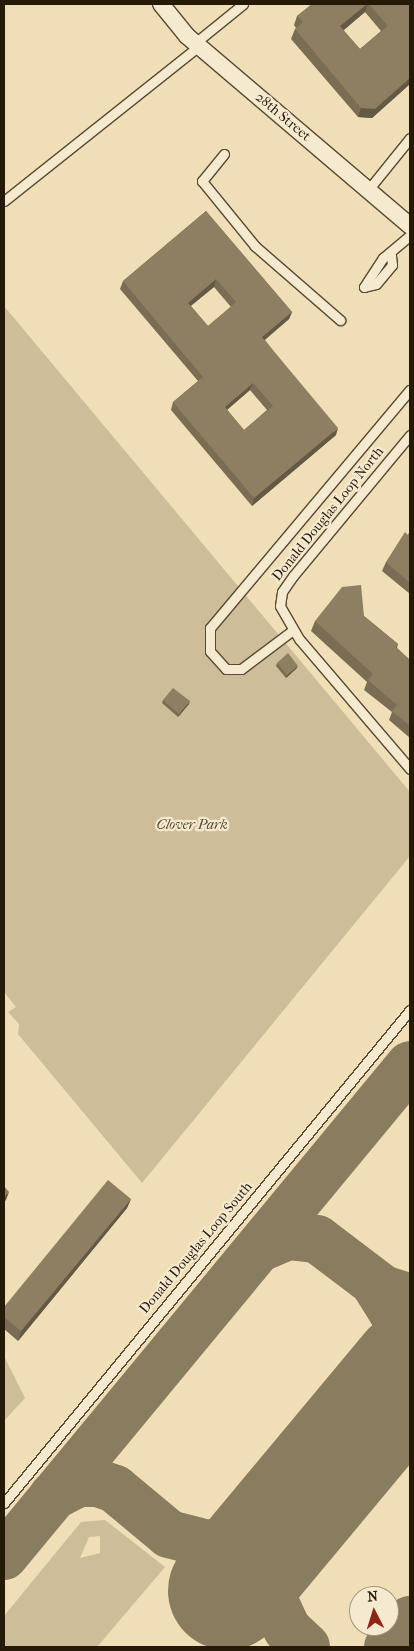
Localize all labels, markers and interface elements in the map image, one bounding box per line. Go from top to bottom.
street label: 28th Street [252,89,314,145]
street label: Donald Douglas Loop North [269,443,387,585]
park label: Clover Park [156,817,228,833]
street label: Donald Douglas Loop South [136,1179,256,1317]
north arrow [349,1586,399,1636]
text: N [367,1588,379,1605]

